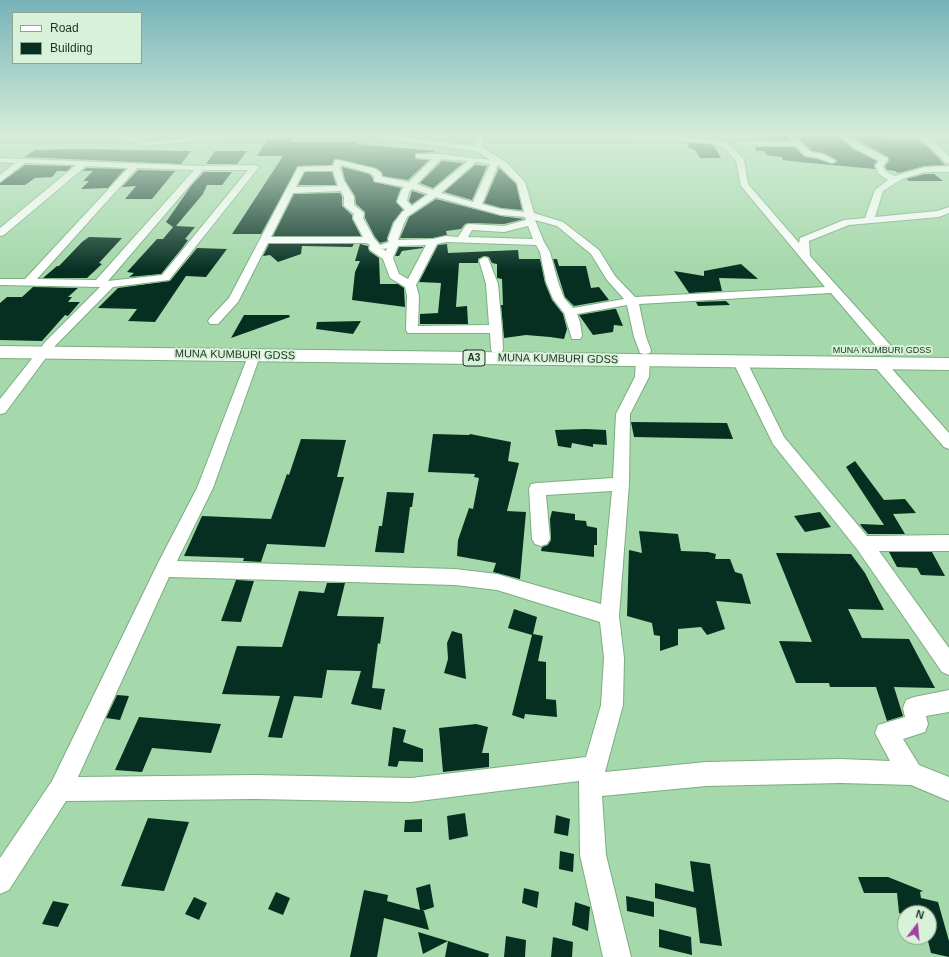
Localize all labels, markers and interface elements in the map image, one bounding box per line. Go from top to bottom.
legend [12,12,142,64]
text: Road [50,21,79,35]
text: Building [50,41,93,55]
street label: MUNA KUMBURI GDSS [833,346,931,356]
street label: MUNA KUMBURI GDSS [175,347,295,363]
road number: A3 [463,350,485,366]
street label: MUNA KUMBURI GDSS [498,351,618,367]
north arrow [897,905,937,945]
text: N [915,908,926,921]

